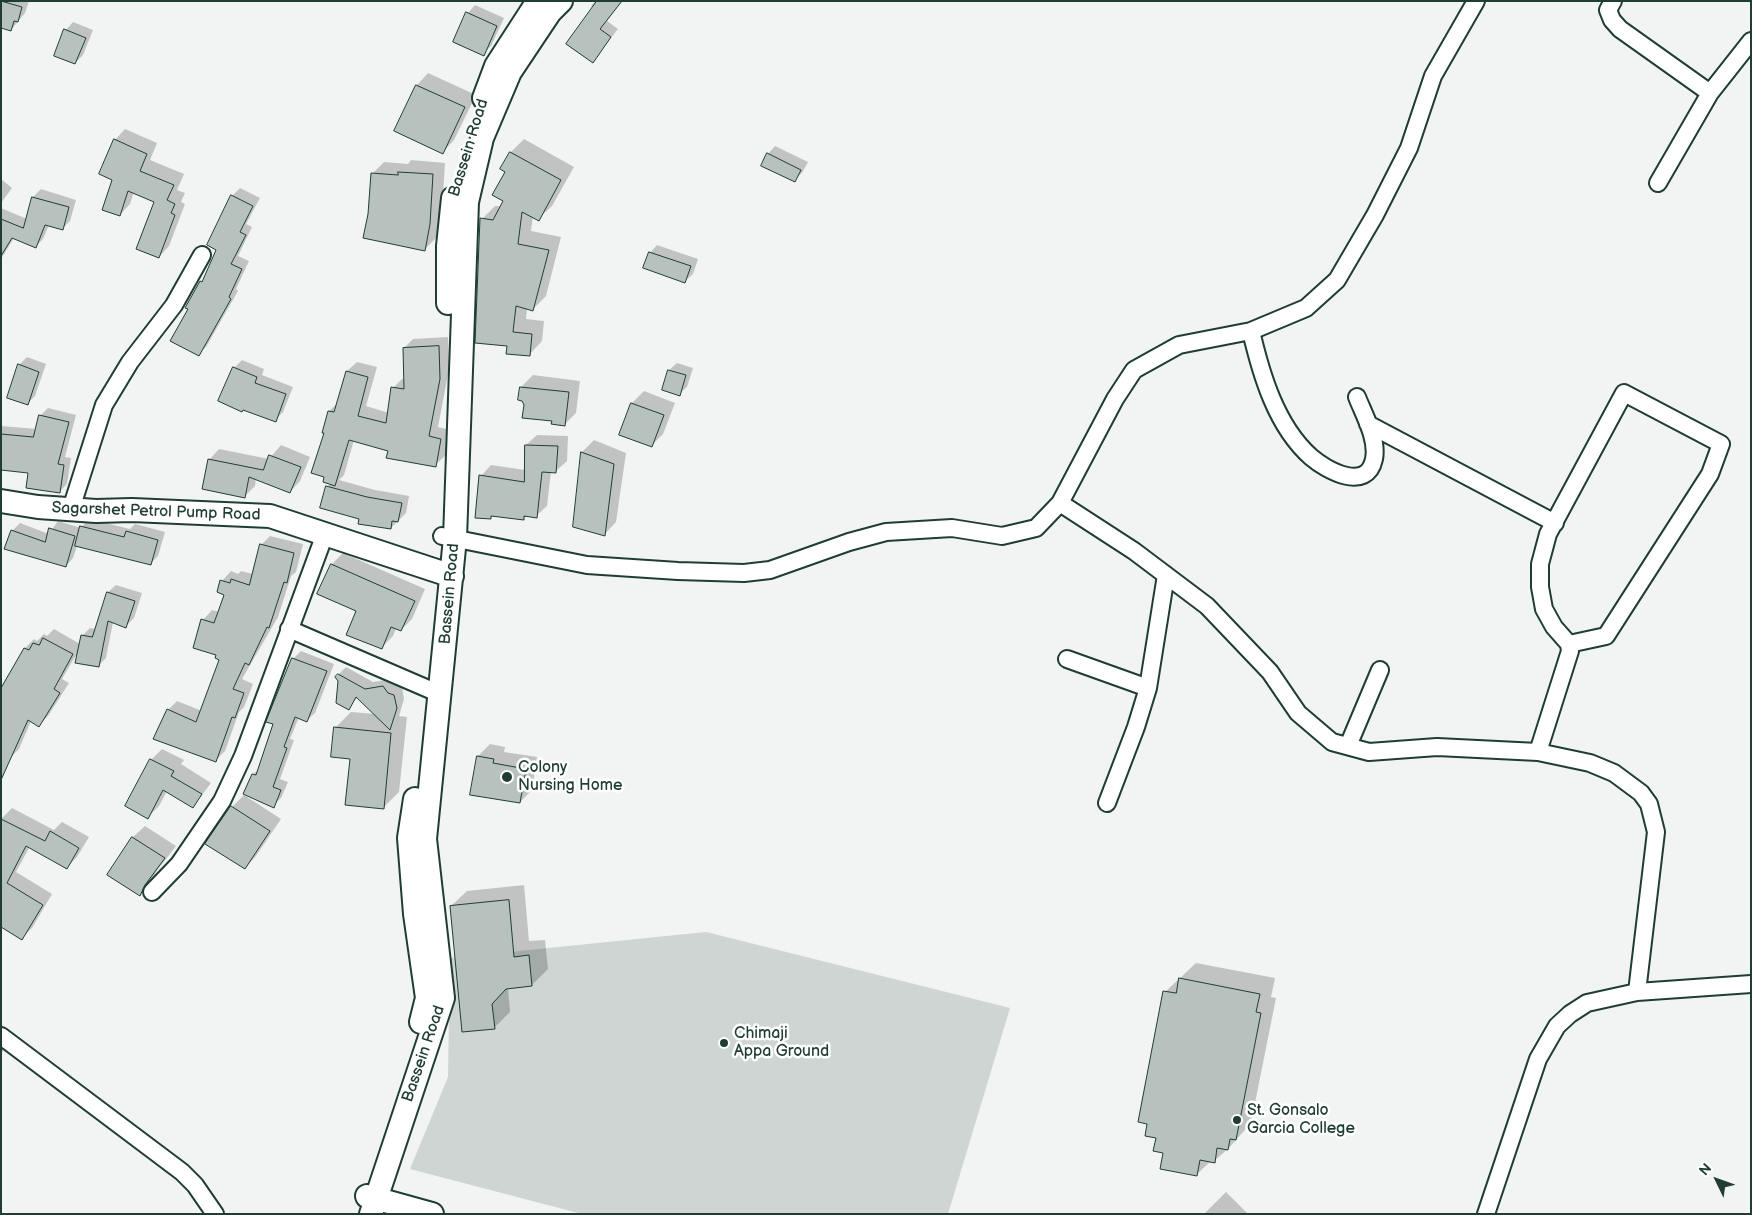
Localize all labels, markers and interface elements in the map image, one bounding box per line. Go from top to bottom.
street label: Bassein Road [445,97,493,199]
street label: Sagarshet Petrol Pump Road [51,499,261,525]
street label: Bassein Road [436,543,464,645]
place label: Colony Nursing Home [518,758,622,796]
marker: Colony Nursing Home [500,770,514,784]
street label: Bassein Road [398,1003,450,1105]
place label: Chimaji Appa Ground [734,1024,829,1062]
marker: Chimaji Appa Ground [718,1037,730,1049]
place label: St. Gonsalo Garcia College [1247,1101,1355,1139]
marker: St. Gonsalo Garcia College [1231,1114,1243,1126]
north arrow [1692,1155,1742,1205]
text: N [1696,1160,1715,1179]

